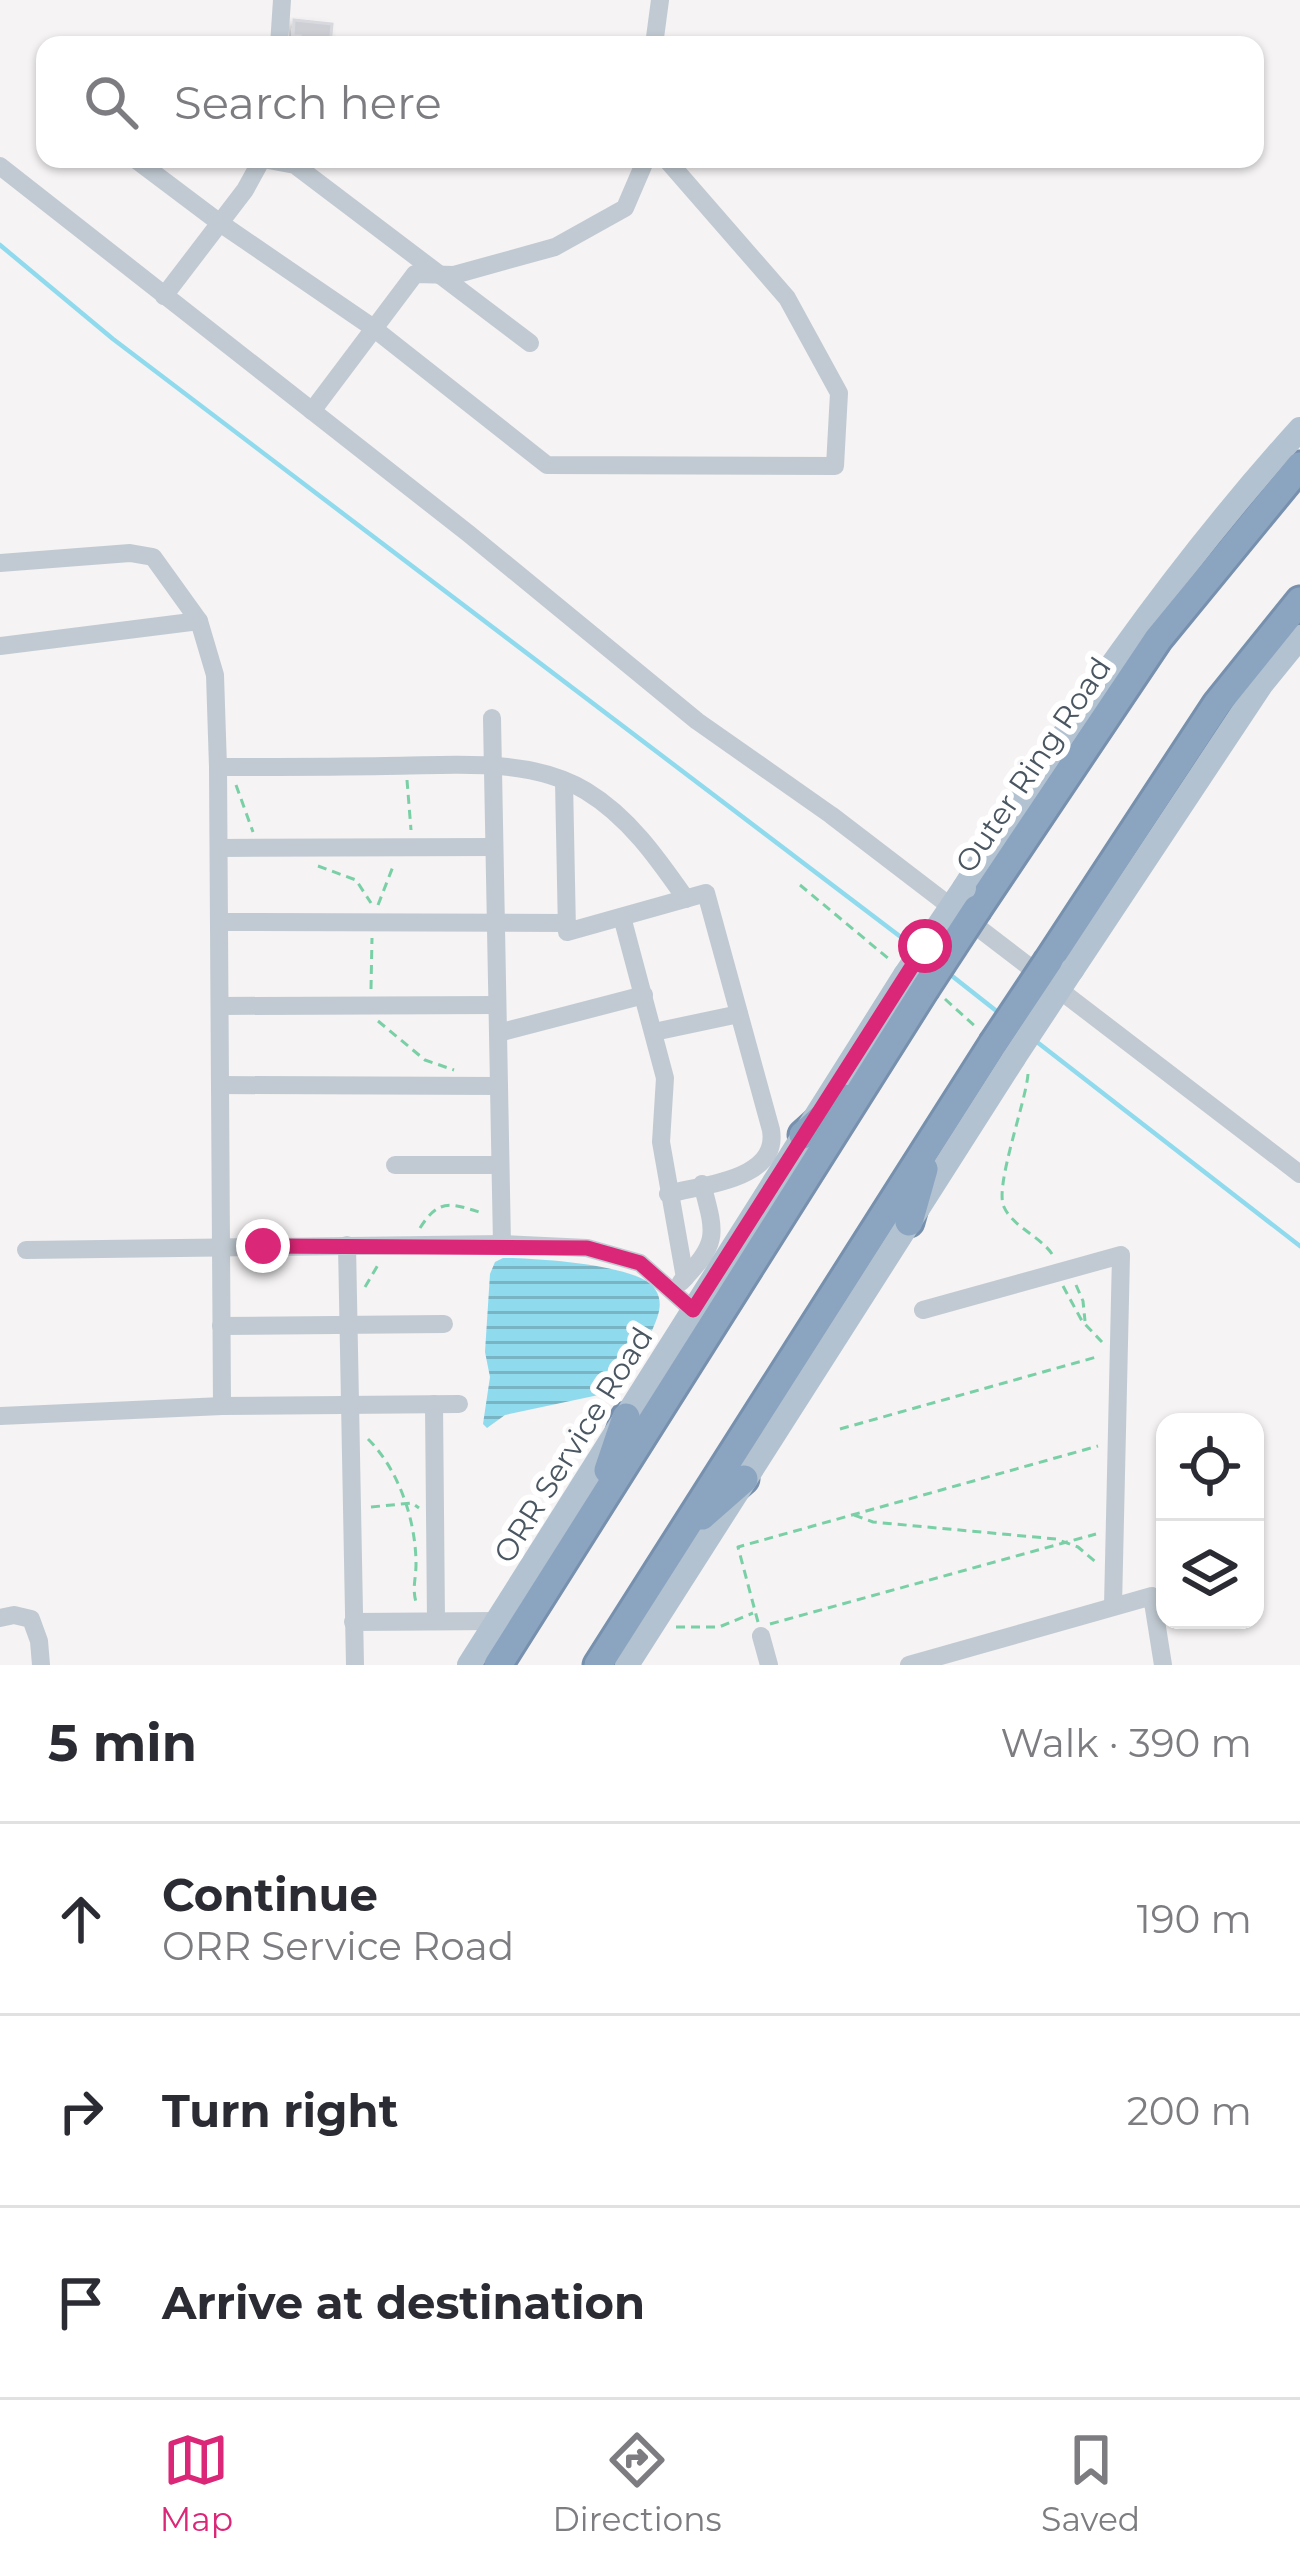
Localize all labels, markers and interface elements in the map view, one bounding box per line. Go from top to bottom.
search box [36,36,1264,168]
icon: search [78,69,144,135]
text: Search here [174,75,442,130]
street label: Outer Ring Road [947,650,1119,880]
route start [898,919,952,973]
route end [236,1219,290,1273]
street label: ORR Service Road [486,1320,660,1570]
map controls [1156,1413,1264,1629]
button: locate [1156,1413,1264,1521]
button: layers [1156,1521,1264,1629]
text: 5 min [48,1712,197,1774]
text: Walk · 390 m [1001,1719,1252,1767]
text: Continue [162,1867,378,1922]
icon: ahead [48,1886,114,1952]
text: 190 m [1137,1895,1252,1943]
text: ORR Service Road [162,1922,514,1970]
icon: right [48,2078,114,2144]
text: Turn right [162,2083,398,2138]
text: 200 m [1127,2087,1252,2135]
icon: arrive [48,2270,114,2336]
text: Arrive at destination [162,2275,645,2330]
tab: Map [160,2427,233,2539]
tab: Directions [553,2427,722,2539]
tab: Saved [1041,2427,1140,2539]

